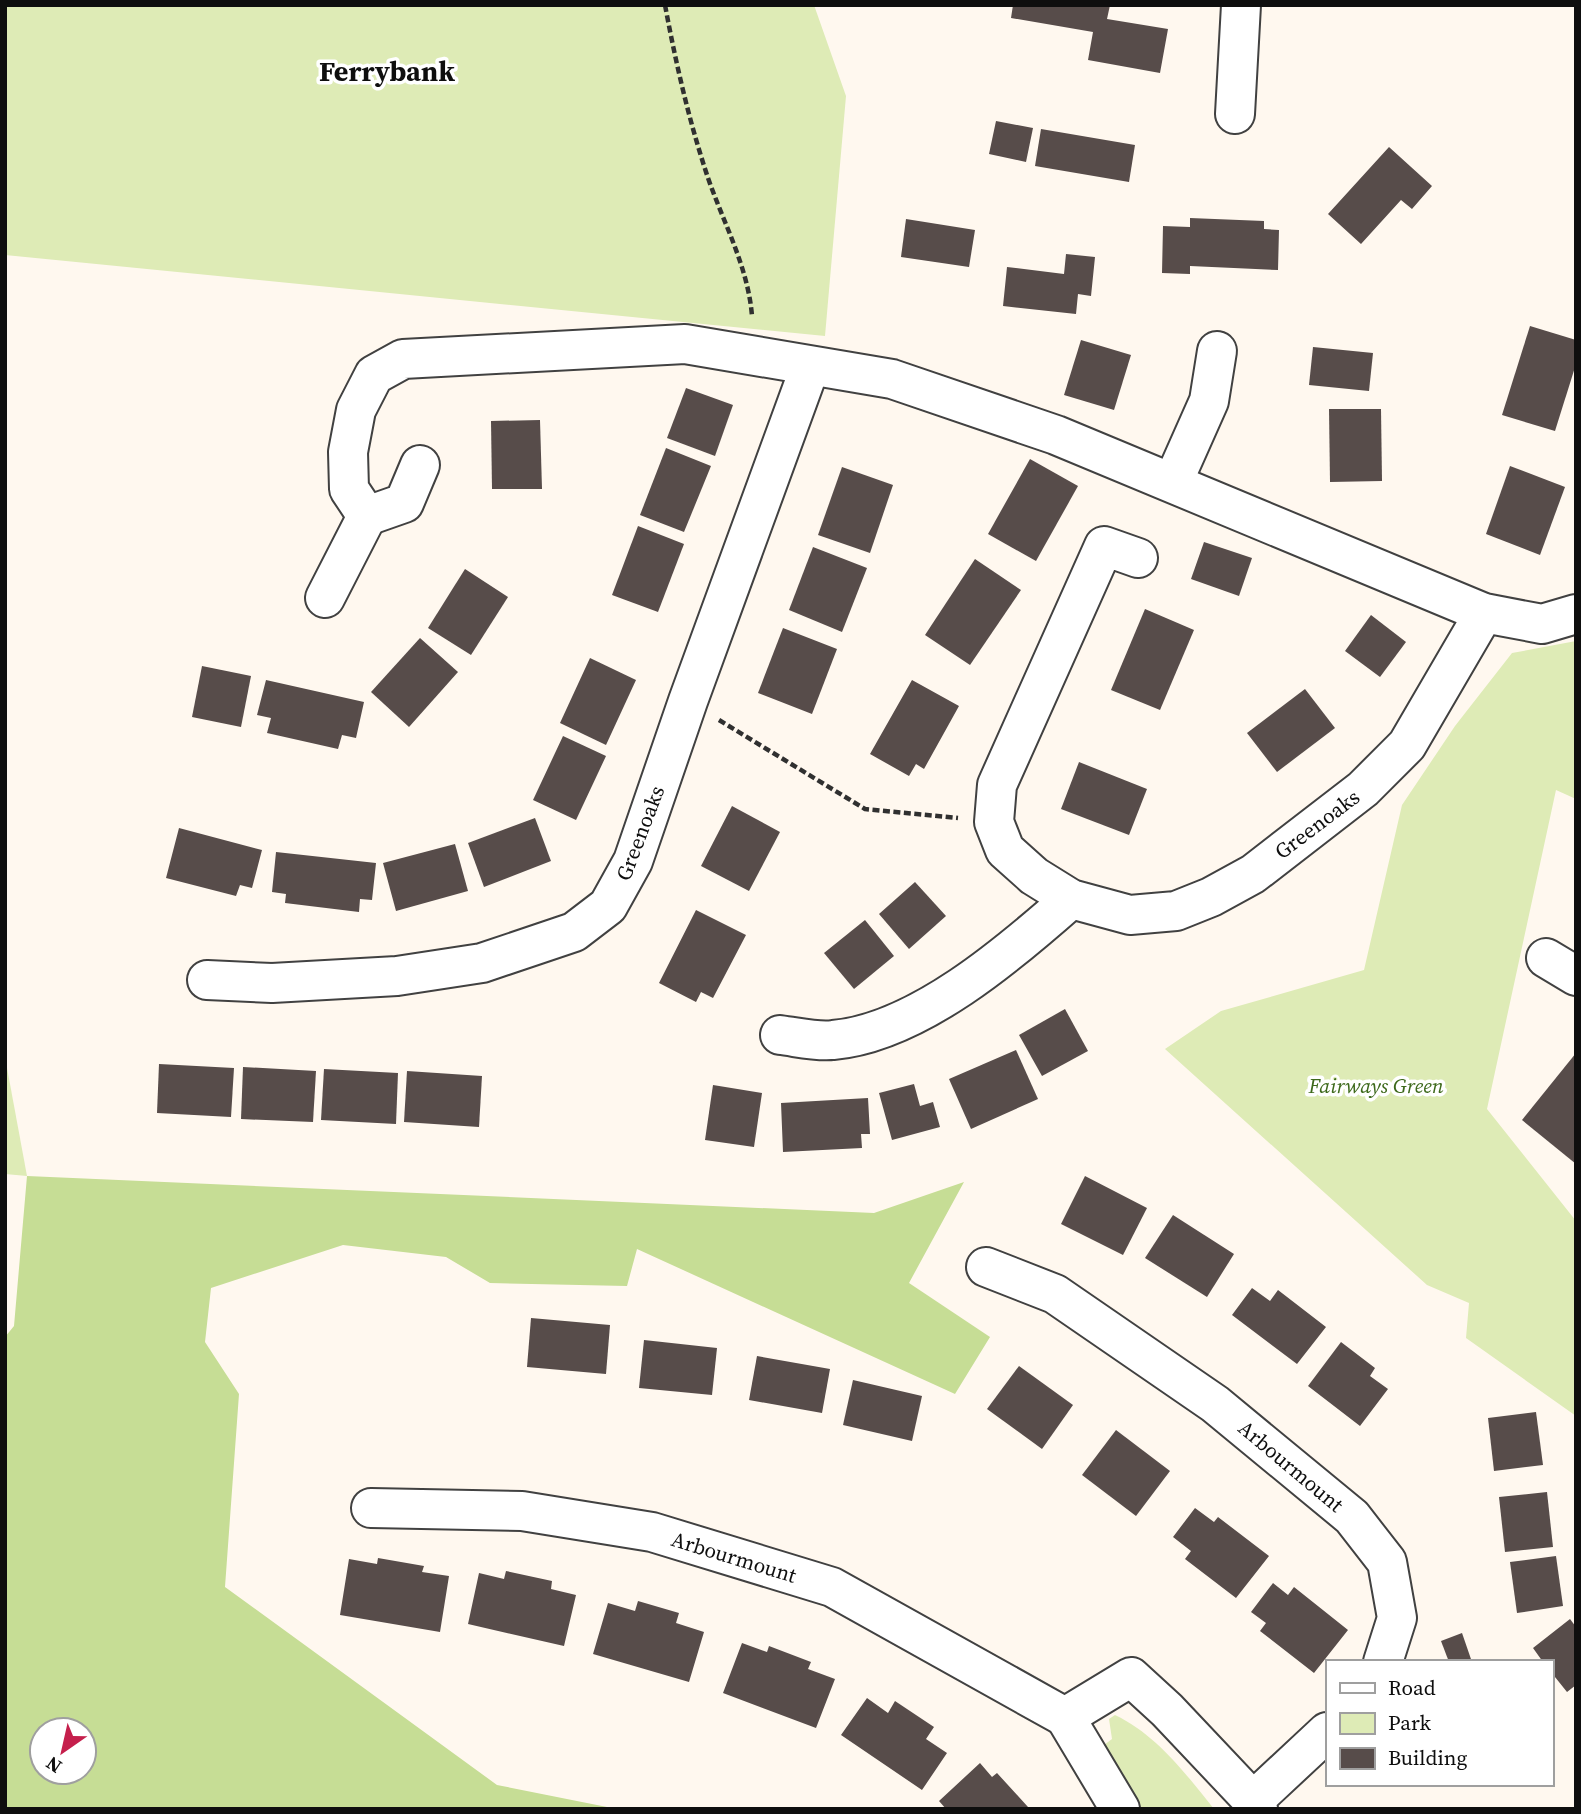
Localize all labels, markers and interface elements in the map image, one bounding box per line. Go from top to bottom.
district label: Ferrybank [319,52,455,90]
street label: Greenoaks [609,781,671,885]
street label: Greenoaks [1268,782,1366,866]
park label: Fairways Green [1307,1071,1444,1100]
street label: Arbourmount [1232,1413,1350,1519]
street label: Arbourmount [668,1524,800,1590]
legend [1326,1660,1553,1786]
text: Road [1388,1673,1436,1702]
text: Park [1388,1708,1432,1737]
north arrow [28,1716,98,1786]
text: Building [1388,1743,1467,1772]
text: N [40,1750,67,1780]

